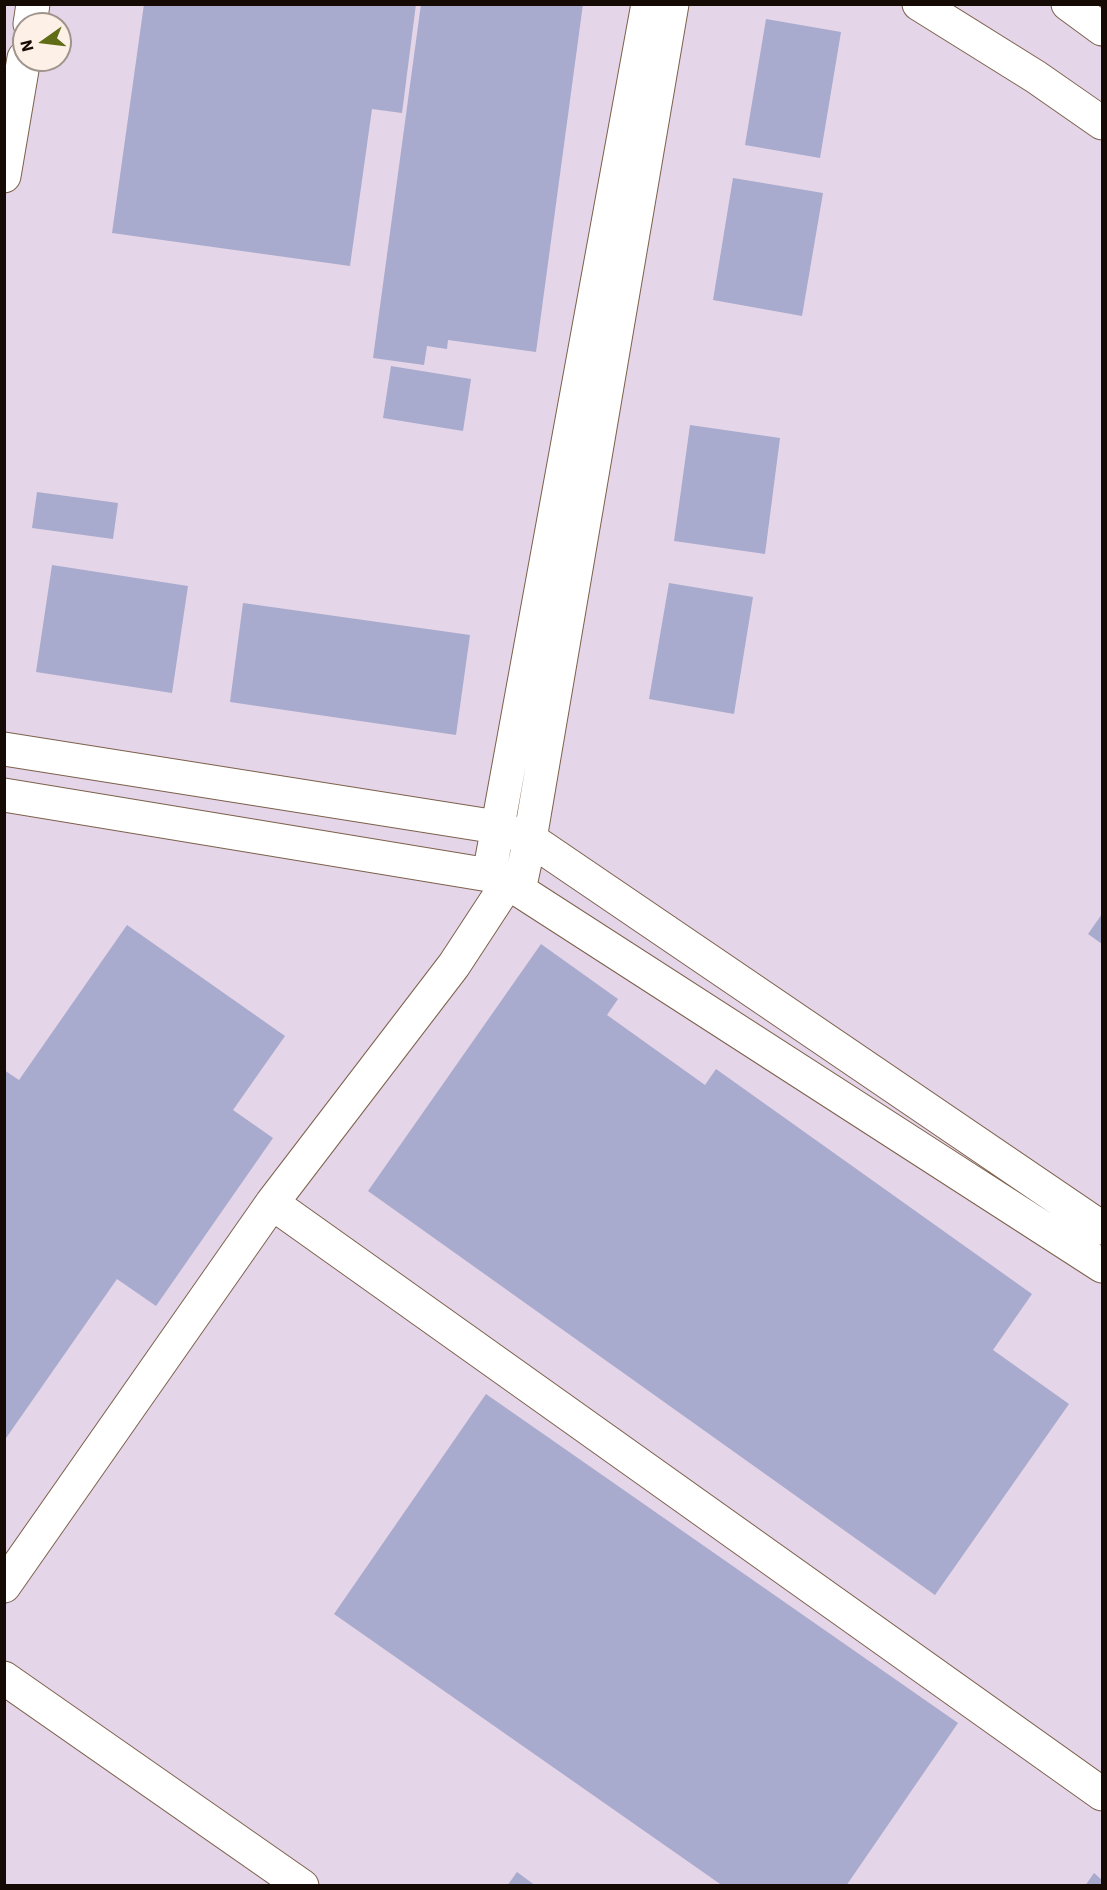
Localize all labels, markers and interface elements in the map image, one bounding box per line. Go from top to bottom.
north arrow [12,12,72,72]
text: N [15,38,38,54]

